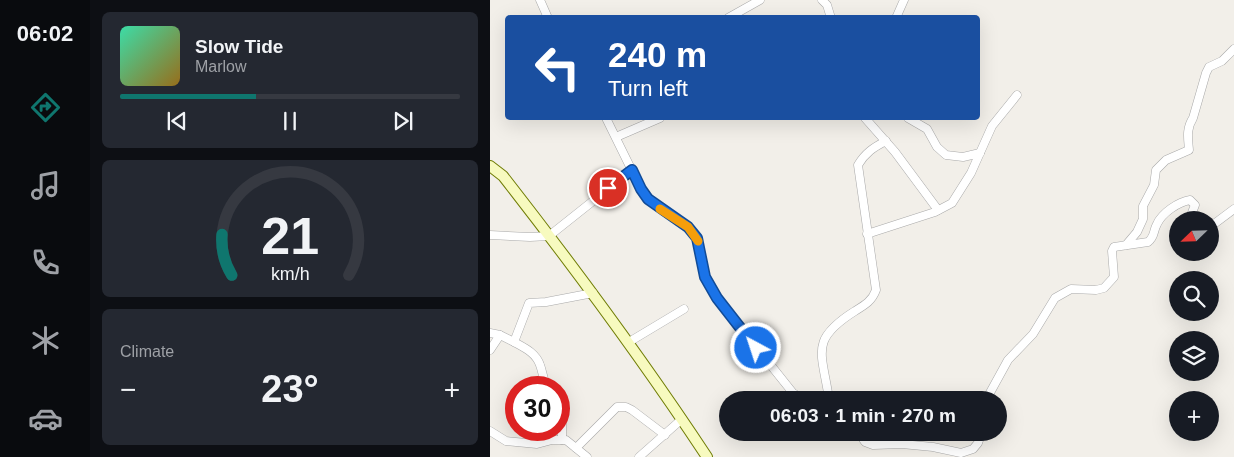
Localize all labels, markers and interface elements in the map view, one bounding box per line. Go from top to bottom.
text: 06:02 [17,21,73,46]
icon: left [525,35,590,100]
text: 240 m [608,35,707,74]
text: Slow Tide [195,36,283,57]
text: Marlow [195,58,247,75]
text: Turn left [608,76,688,101]
icon: directions [28,90,63,125]
icon: previous [163,107,191,135]
icon: pause [276,107,304,135]
icon: next [389,107,417,135]
pin [587,167,629,209]
icon: music [28,168,63,203]
icon: arrive [594,174,622,202]
text: 21 [261,207,319,265]
north arrow [1169,211,1219,261]
map controls [1169,211,1219,441]
icon: phone [28,245,63,280]
text: km/h [271,264,309,284]
button: search [1169,271,1219,321]
position arrow [729,321,781,373]
icon: climate [28,323,63,358]
button: layers [1169,331,1219,381]
text: Climate [120,343,174,360]
text: 23° [261,368,319,410]
text: − [120,374,136,405]
text: + [444,374,460,405]
speed limit sign: 30 [505,376,570,441]
button: + [1169,391,1219,441]
icon: car [28,401,63,436]
text: 06:03 · 1 min · 270 m [770,405,956,426]

